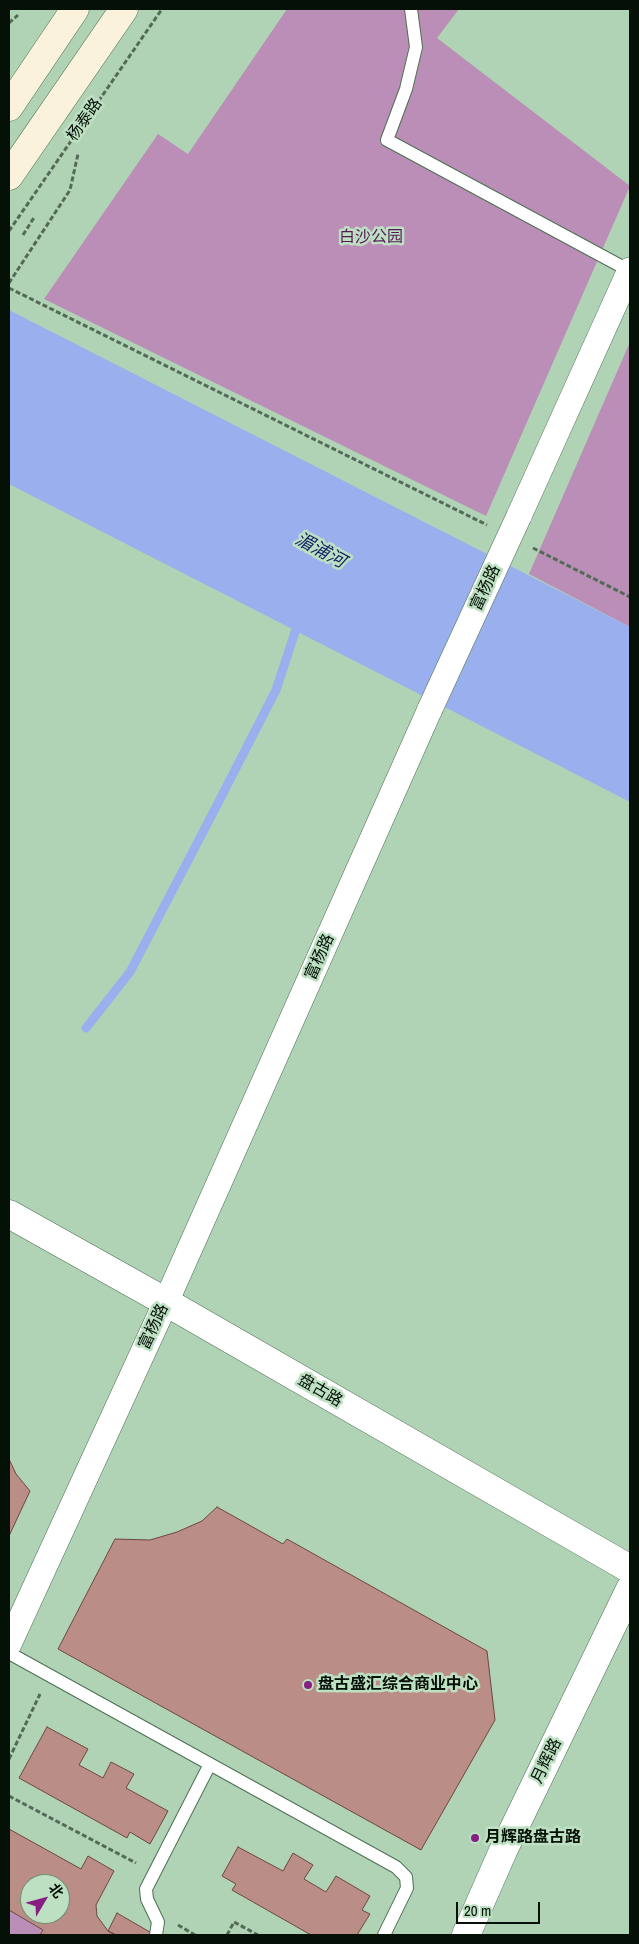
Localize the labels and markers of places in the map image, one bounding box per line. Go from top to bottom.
place label: 盘古盛汇综合商业中心 [318,1675,478,1695]
marker: 盘古盛汇综合商业中心 [302,1679,314,1691]
place label: 月辉路盘古路 [485,1828,581,1848]
marker: 月辉路盘古路 [469,1832,481,1844]

